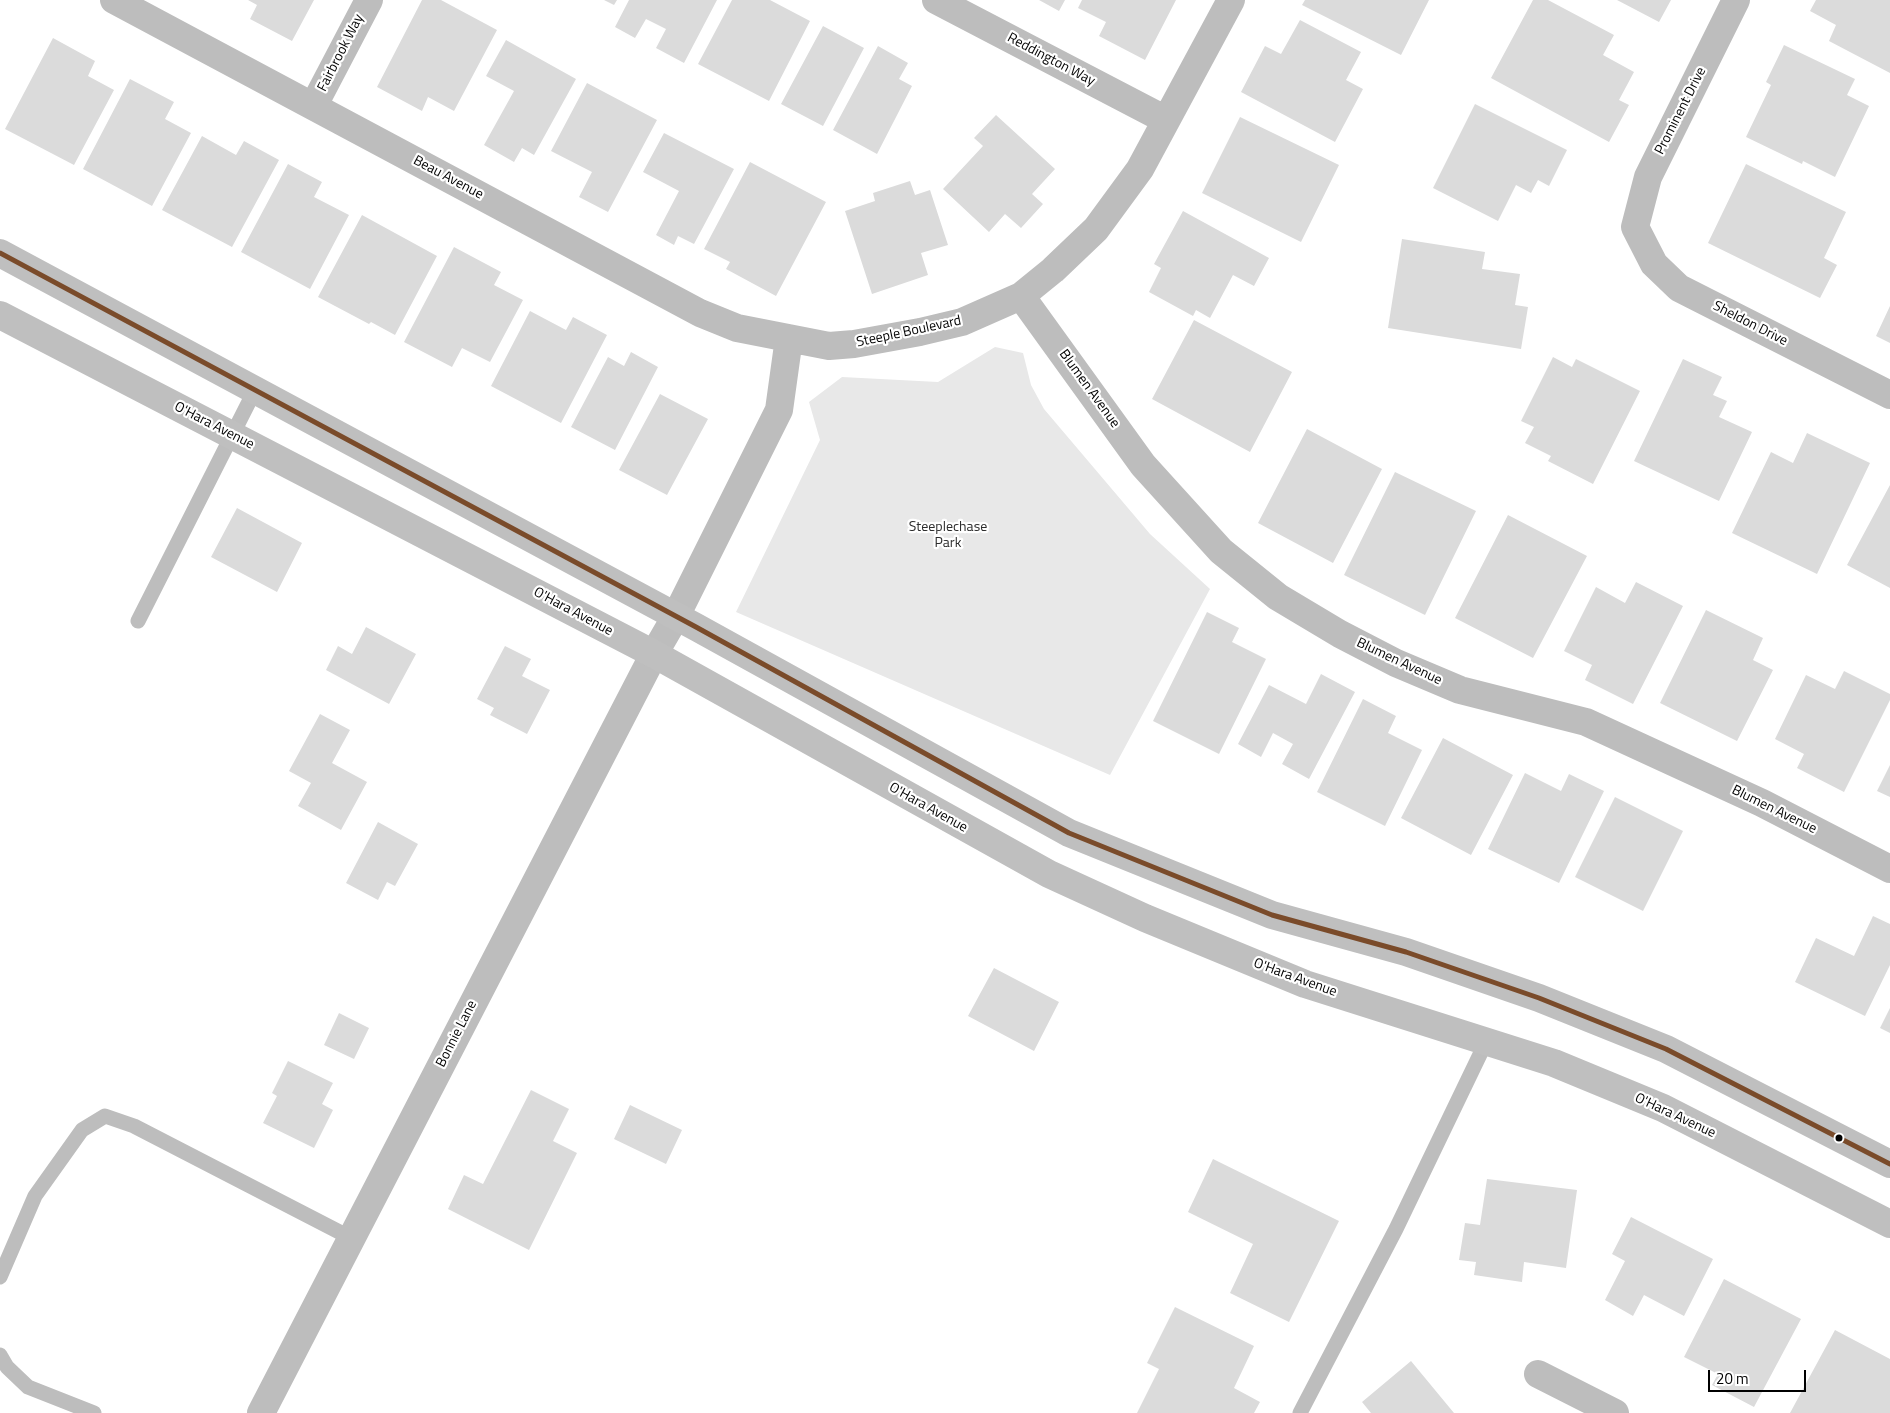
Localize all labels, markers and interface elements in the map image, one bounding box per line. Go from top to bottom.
street label: Fairbrook Way [314,12,368,94]
street label: Reddington Way [1004,30,1098,90]
street label: Prominent Drive [1652,64,1710,158]
street label: Beau Avenue [410,153,486,203]
street label: Sheldon Drive [1710,298,1790,350]
street label: Steeple Boulevard [855,313,963,351]
street label: Blumen Avenue [1055,347,1123,431]
street label: O'Hara Avenue [171,399,257,453]
park label: Steeplechase Park [909,520,987,552]
street label: O'Hara Avenue [530,584,616,640]
street label: Blumen Avenue [1354,635,1444,689]
street label: O'Hara Avenue [886,779,970,837]
street label: Blumen Avenue [1729,782,1819,838]
street label: O'Hara Avenue [1251,955,1339,1001]
street label: Bonnie Lane [433,998,481,1070]
street label: O'Hara Avenue [1632,1090,1718,1142]
unlabelled marker [1834,1133,1844,1143]
scale bar [1710,1360,1808,1392]
text: 20 m [1716,1367,1749,1390]

